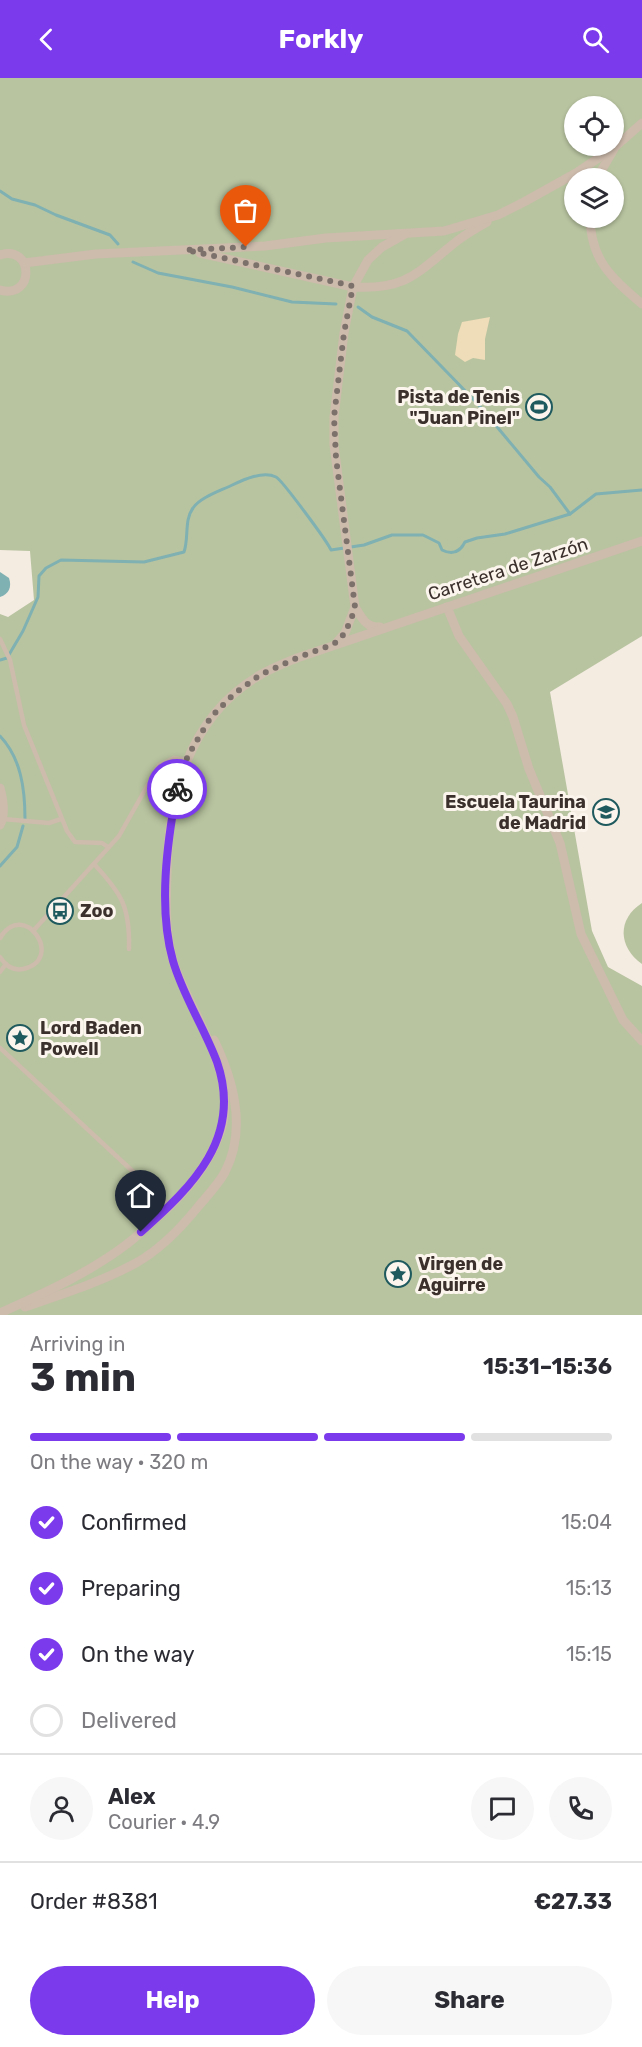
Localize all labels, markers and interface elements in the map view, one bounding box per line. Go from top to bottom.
icon: back [30,23,63,56]
text: Forkly [279,23,363,55]
icon: search [579,23,612,56]
map controls [564,96,624,228]
button: locate [564,96,624,156]
button: layers [564,168,624,228]
pin [220,185,271,247]
icon: bag [229,194,262,227]
place label: Pista de Tenis "Juan Pinel" [397,386,520,429]
sports icon: Pista de Tenis "Juan Pinel" [524,392,554,422]
street label: Carretera de Zarzón [425,533,591,605]
courier [147,759,207,819]
icon: bike [161,773,194,806]
place label: Escuela Taurina de Madrid [445,791,586,834]
school or university icon: Escuela Taurina de Madrid [591,797,621,827]
bus stop icon: Zoo [45,896,75,926]
place label: Zoo [80,900,114,922]
place label: Lord Baden Powell [40,1017,142,1060]
place icon: Lord Baden Powell [5,1023,35,1053]
pin [115,1170,166,1232]
icon: home [124,1179,157,1212]
place label: Virgen de Aguirre [418,1253,503,1296]
place icon: Virgen de Aguirre [383,1259,413,1289]
text: Arriving in [30,1332,125,1356]
text: 15:31–15:36 [483,1353,612,1380]
text: 3 min [30,1355,136,1401]
text: On the way · 320 m [30,1450,208,1474]
icon: check [30,1506,63,1539]
text: Confirmed [81,1509,187,1536]
text: 15:04 [561,1510,612,1534]
icon: check [30,1572,63,1605]
text: Preparing [81,1575,181,1602]
text: 15:13 [566,1576,612,1600]
icon: check [30,1638,63,1671]
text: On the way [81,1641,195,1668]
text: 15:15 [566,1642,612,1666]
text: Delivered [81,1707,177,1734]
button: person [30,1777,93,1840]
button: chat [471,1777,534,1840]
button: phone [549,1777,612,1840]
text: Alex [108,1783,156,1810]
text: Courier · 4.9 [108,1810,220,1834]
text: Order #8381 [30,1888,158,1915]
text: €27.33 [534,1888,612,1915]
button: Help [30,1966,315,2035]
button: Share [327,1966,612,2035]

